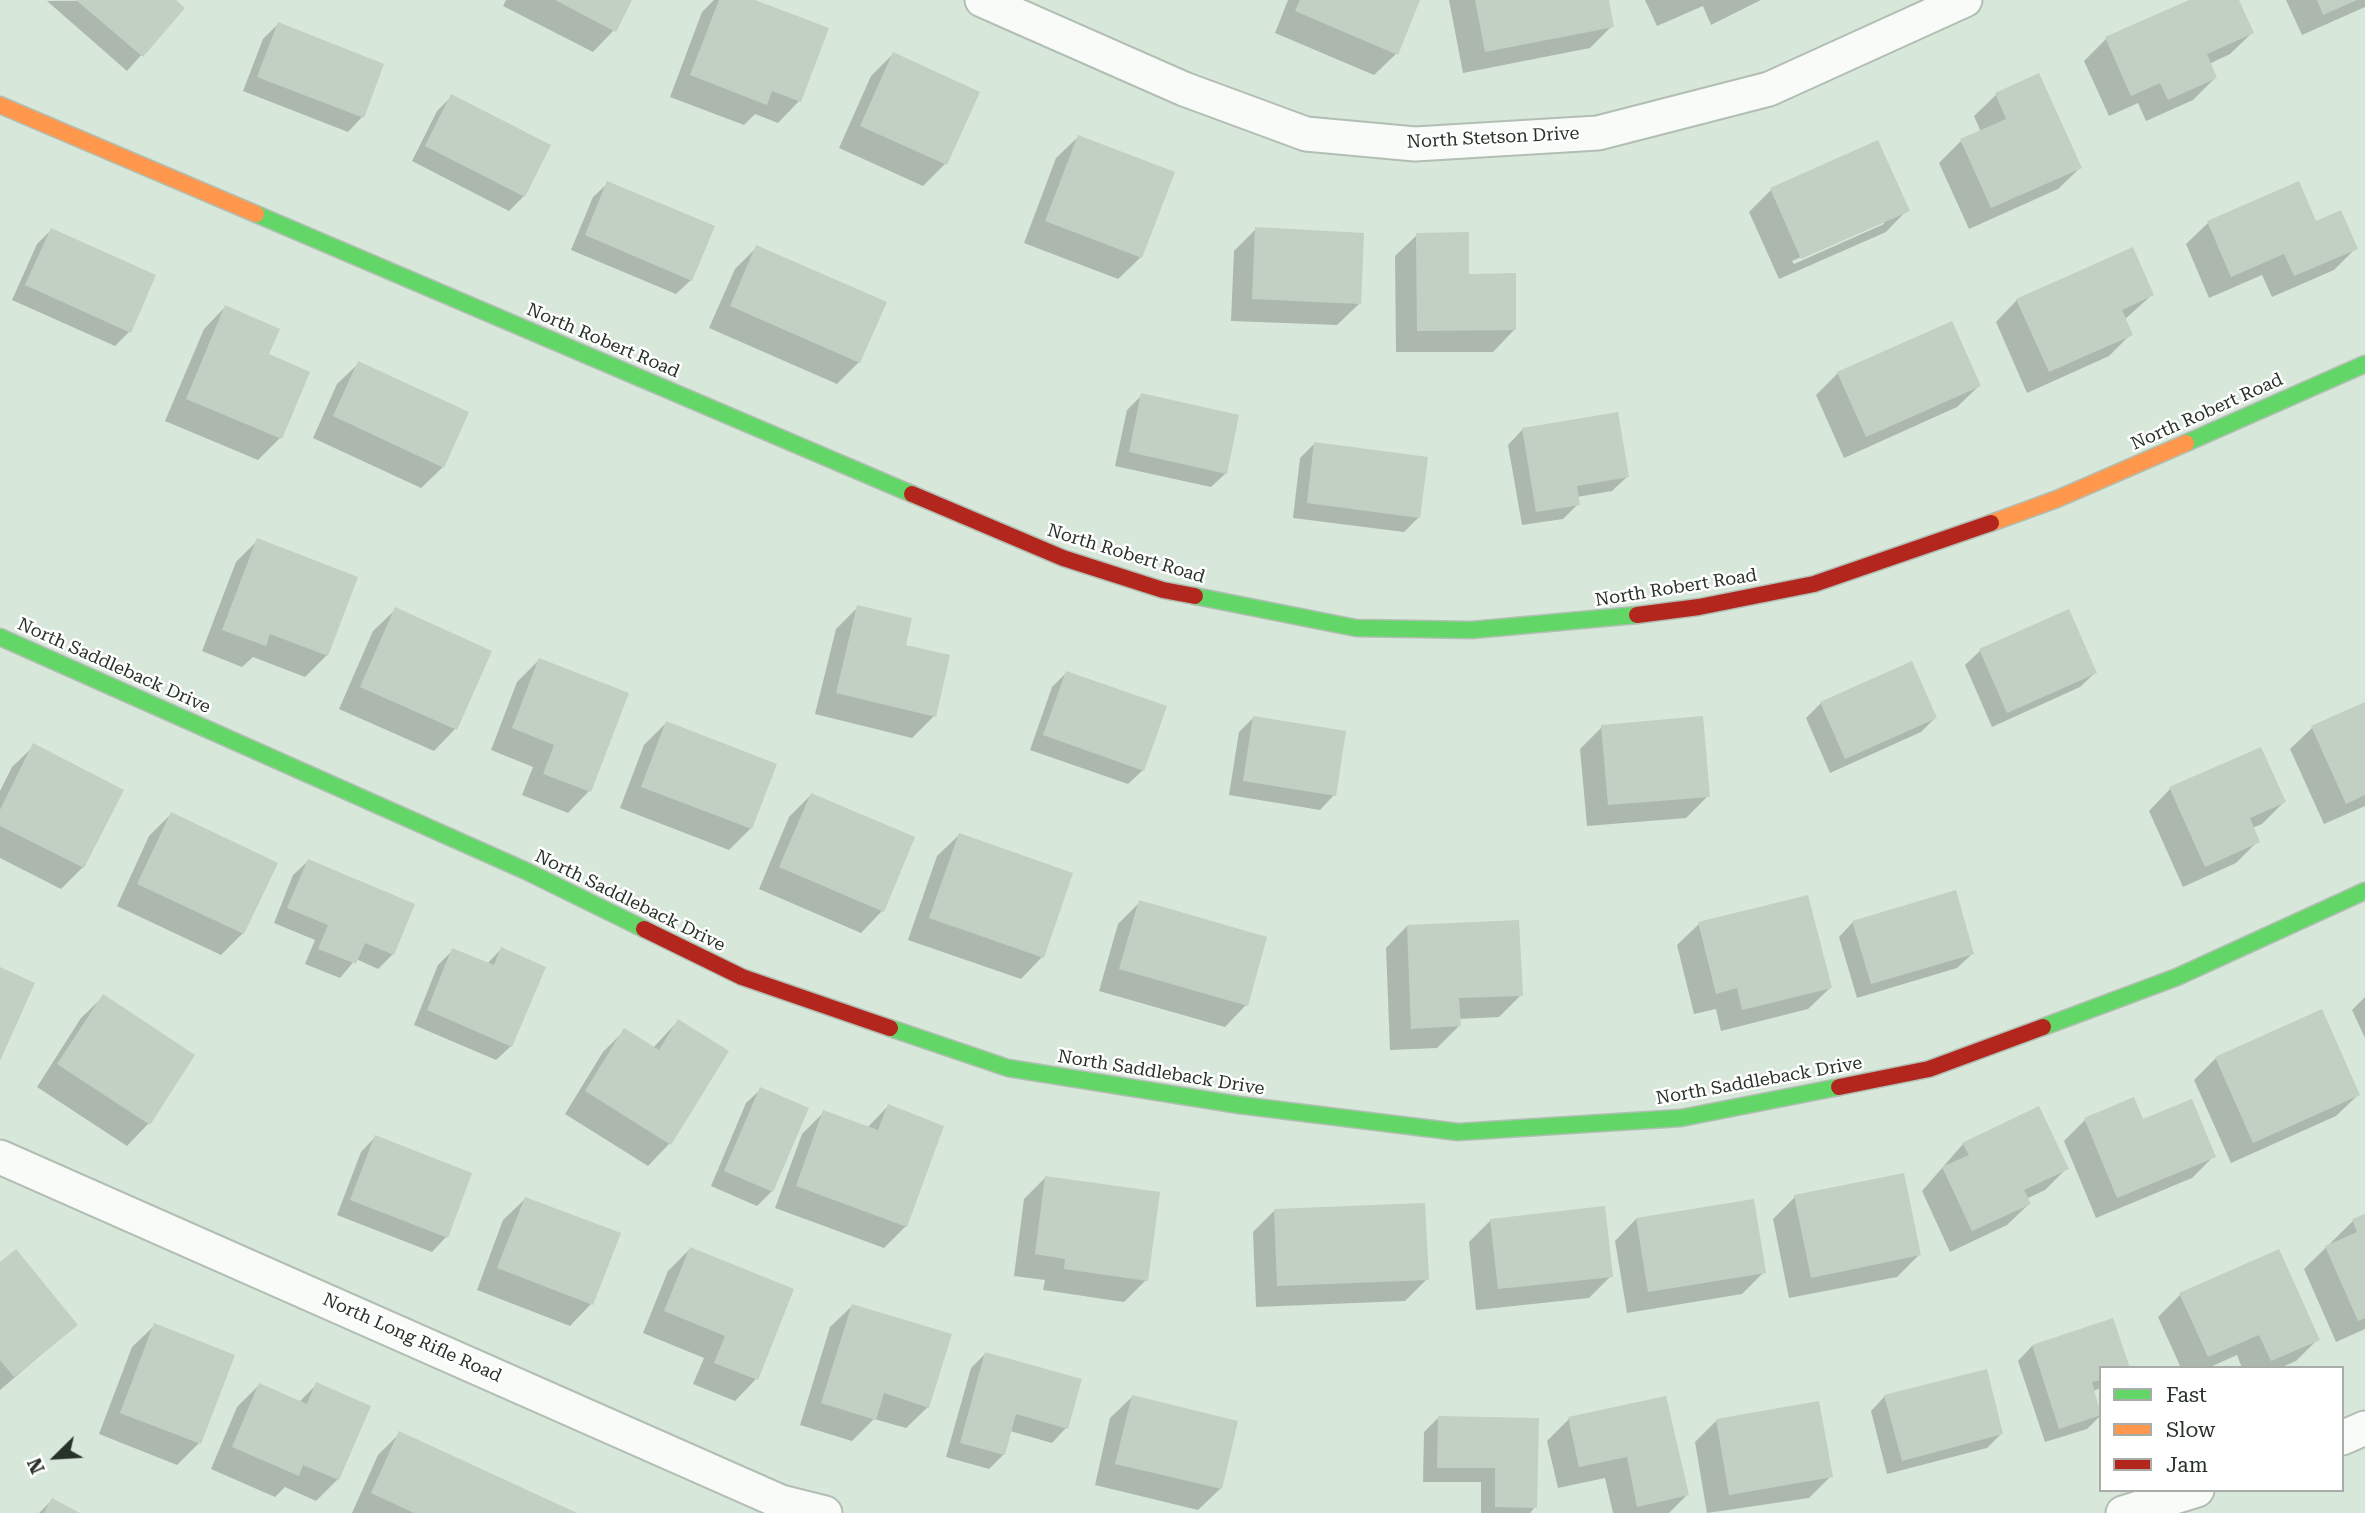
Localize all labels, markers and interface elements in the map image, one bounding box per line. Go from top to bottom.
street label: North Stetson Drive [1406,123,1580,153]
street label: North Robert Road [523,299,683,383]
street label: North Robert Road [2128,369,2286,455]
street label: North Robert Road [1045,520,1207,588]
street label: North Robert Road [1593,565,1759,611]
street label: North Saddleback Drive [14,614,214,718]
street label: North Saddleback Drive [531,845,729,957]
street label: North Saddleback Drive [1056,1046,1266,1100]
street label: North Saddleback Drive [1654,1052,1864,1110]
street label: North Long Rifle Road [319,1289,505,1387]
legend [2099,1366,2344,1492]
text: Fast [2166,1383,2207,1407]
text: Slow [2166,1418,2215,1442]
north arrow [21,1422,91,1492]
text: Jam [2166,1453,2208,1477]
text: N [23,1454,50,1477]

